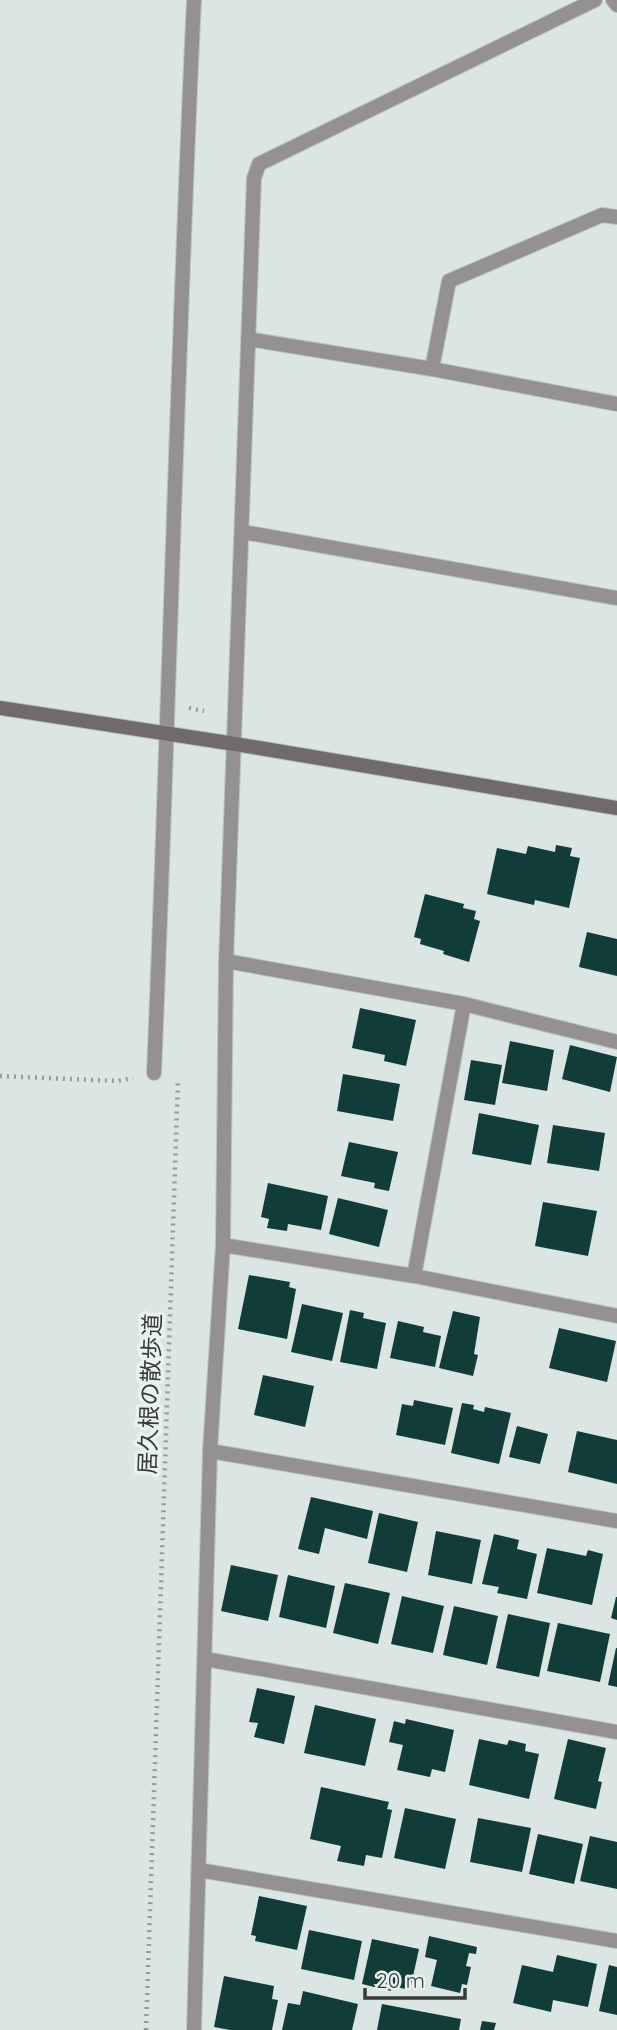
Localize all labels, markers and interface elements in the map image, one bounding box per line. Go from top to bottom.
street label: 居久根の散歩道 [132,1313,167,1475]
scale bar [365,1956,465,2000]
text: 20 m [376,1967,425,1993]

